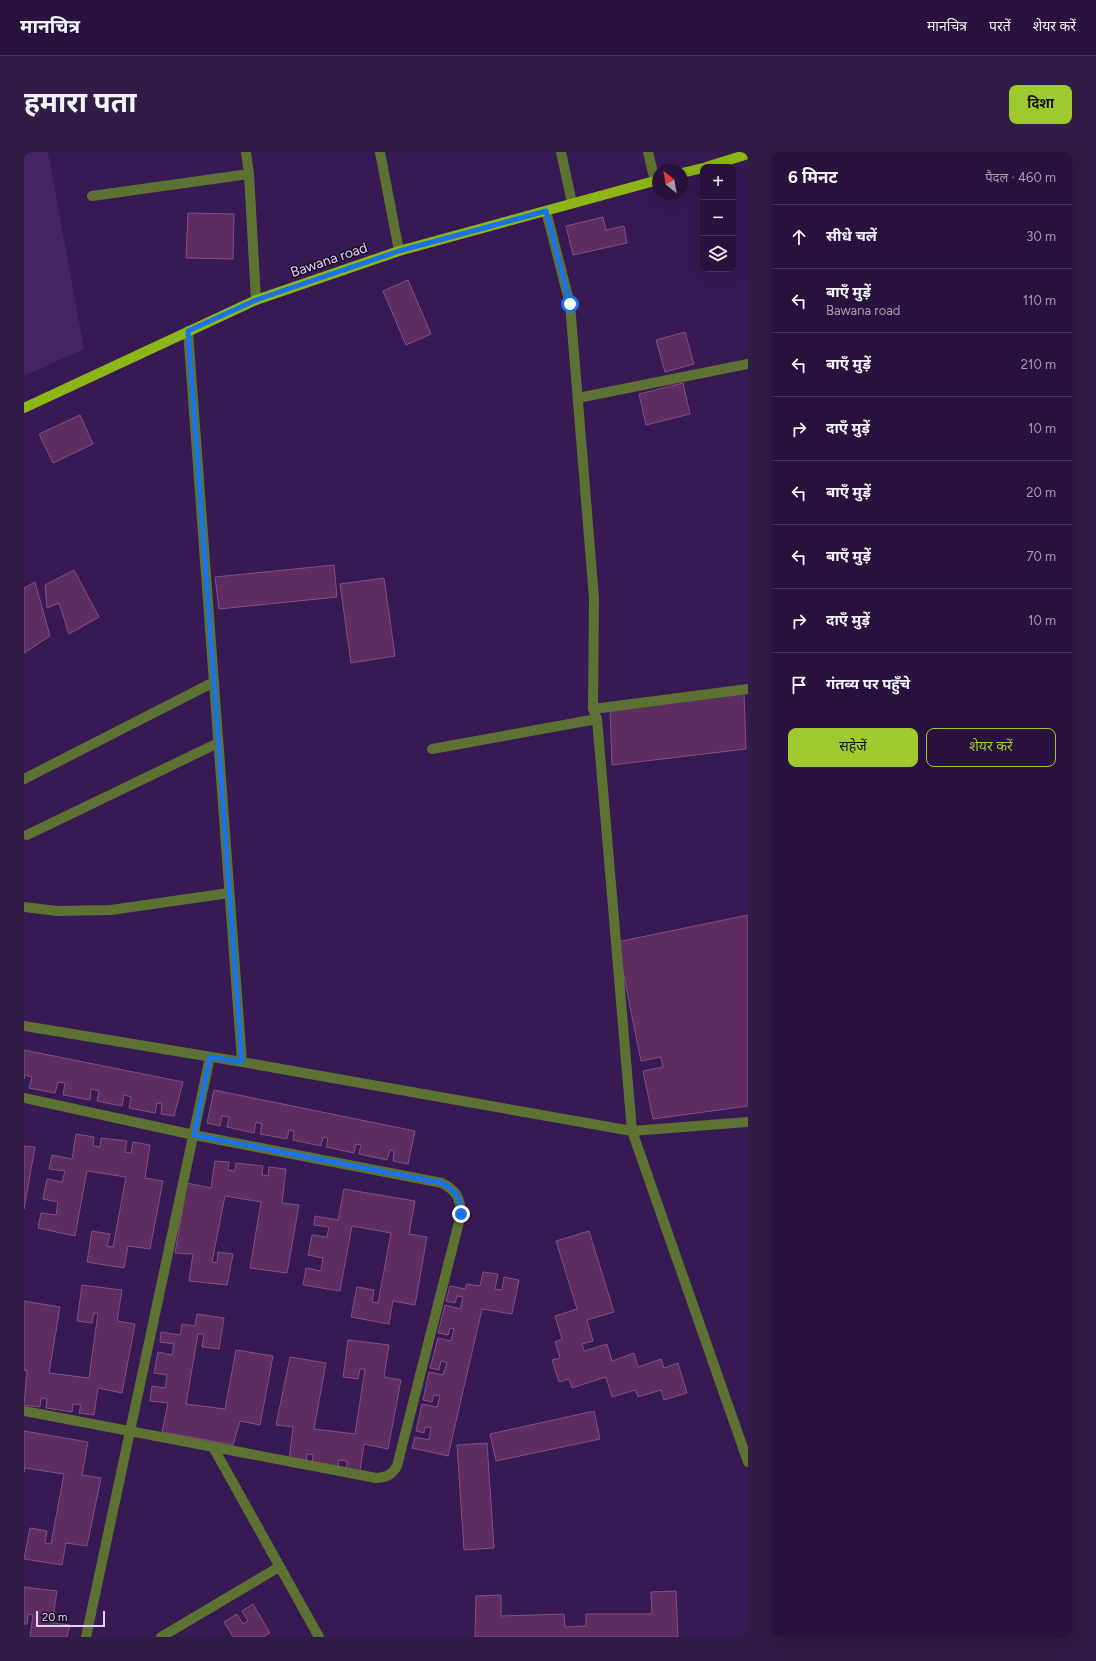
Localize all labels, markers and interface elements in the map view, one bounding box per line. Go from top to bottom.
text: मानचित्र [20,15,80,38]
text: मानचित्र [927,18,967,35]
text: परतें [989,18,1011,35]
text: शेयर करें [1033,18,1076,35]
text: हमारा पता [24,85,136,119]
button: दिशा [1009,85,1072,124]
north arrow [652,164,688,200]
map controls [700,164,736,272]
button: + [700,164,736,200]
text: 6 मिनट [788,167,838,187]
text: पैदल · 460 m [985,170,1056,185]
button: − [700,200,736,236]
icon: ahead [788,226,810,248]
text: सीधे चलें [826,227,877,245]
text: 30 m [1026,229,1056,244]
button: layers [700,236,736,272]
street label: Bawana road [288,239,370,281]
text: बाएँ मुड़ें [826,283,871,301]
icon: left [788,290,810,312]
text: 110 m [1023,293,1056,308]
route start [561,295,579,313]
text: Bawana road [826,303,900,318]
icon: left [788,354,810,376]
text: बाएँ मुड़ें [826,355,871,373]
text: 210 m [1021,357,1056,372]
icon: right [788,418,810,440]
text: दाएँ मुड़ें [826,419,870,437]
text: 10 m [1028,421,1056,436]
icon: left [788,482,810,504]
text: बाएँ मुड़ें [826,483,871,501]
text: 20 m [1026,485,1056,500]
icon: left [788,546,810,568]
text: बाएँ मुड़ें [826,547,871,565]
text: 70 m [1026,549,1056,564]
icon: right [788,610,810,632]
text: दाएँ मुड़ें [826,611,870,629]
text: 10 m [1028,613,1056,628]
icon: arrive [788,674,810,696]
text: गंतव्य पर पहुँचे [826,675,910,693]
button: सहेजें [788,728,918,767]
button: शेयर करें [926,728,1056,767]
route end [452,1205,470,1223]
scale bar [36,1609,105,1628]
text: 20 m [42,1611,67,1624]

